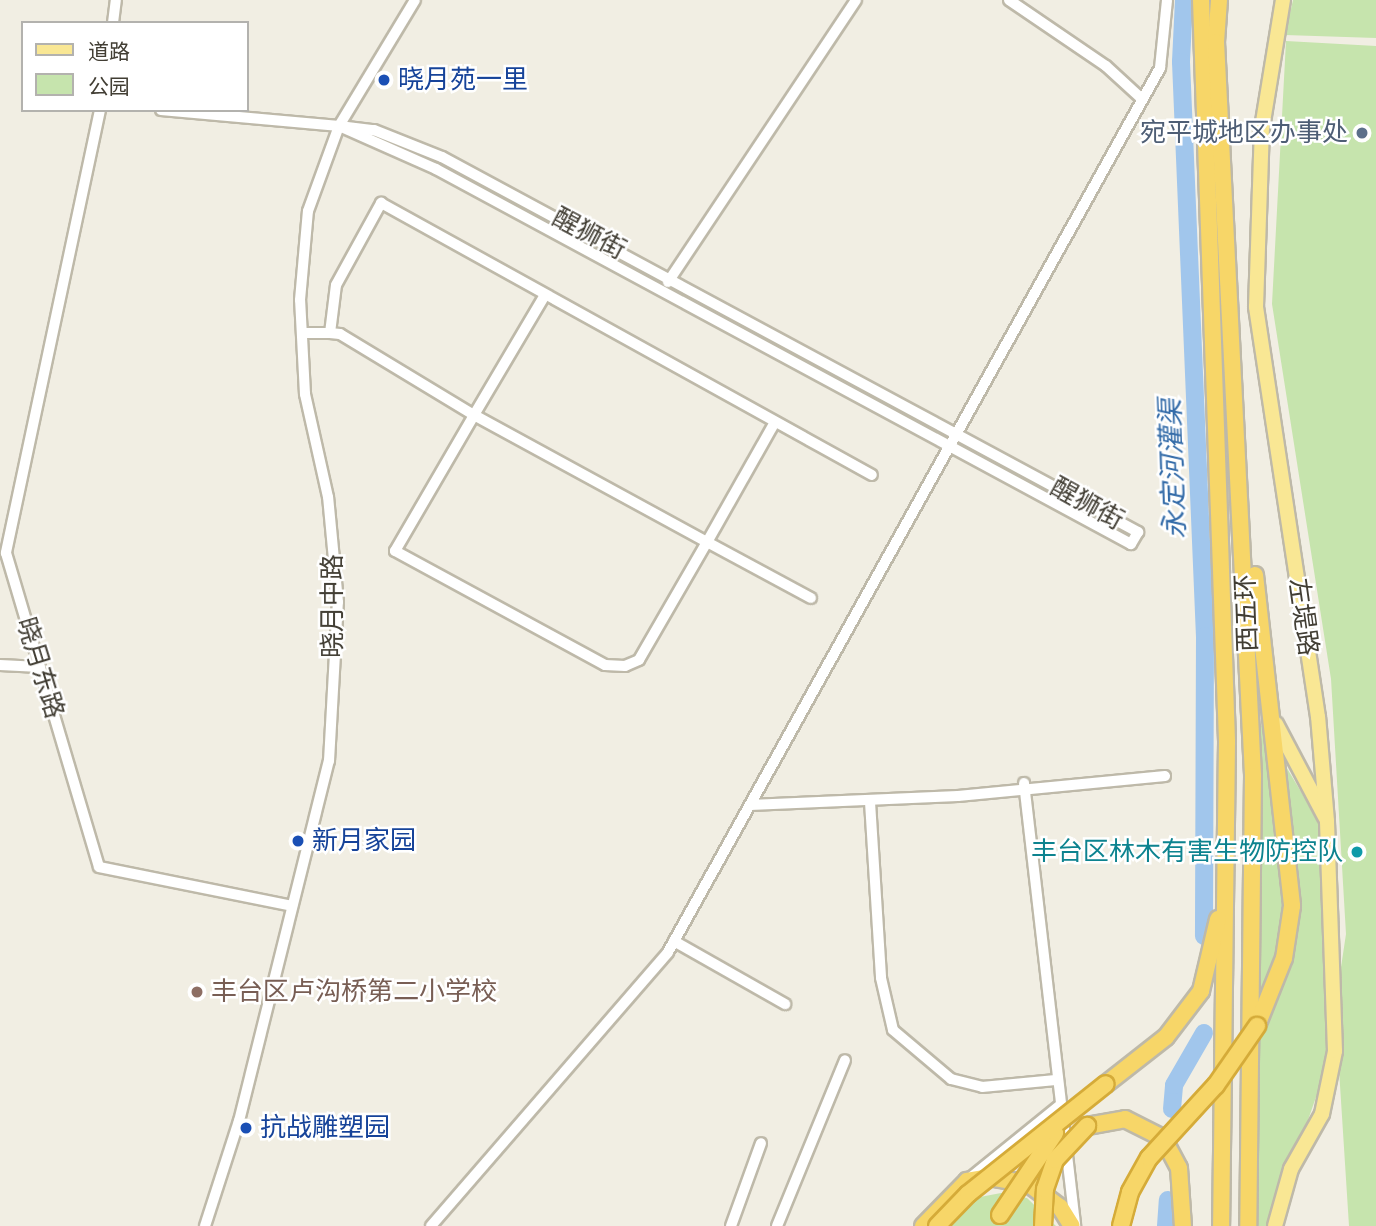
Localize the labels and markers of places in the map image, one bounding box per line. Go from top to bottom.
place label: 晓月苑一里 [398,64,528,96]
marker: 晓月苑一里 [376,72,392,88]
place label: 宛平城地区办事处 [1140,117,1348,149]
marker: 宛平城地区办事处 [1354,125,1370,141]
place label: 新月家园 [312,825,416,857]
marker: 新月家园 [290,833,306,849]
place label: 丰台区林木有害生物防控队 [1031,836,1343,868]
marker: 丰台区林木有害生物防控队 [1349,844,1365,860]
place label: 丰台区卢沟桥第二小学校 [211,976,497,1008]
marker: 丰台区卢沟桥第二小学校 [189,984,205,1000]
place label: 抗战雕塑园 [260,1112,390,1144]
marker: 抗战雕塑园 [238,1120,254,1136]

